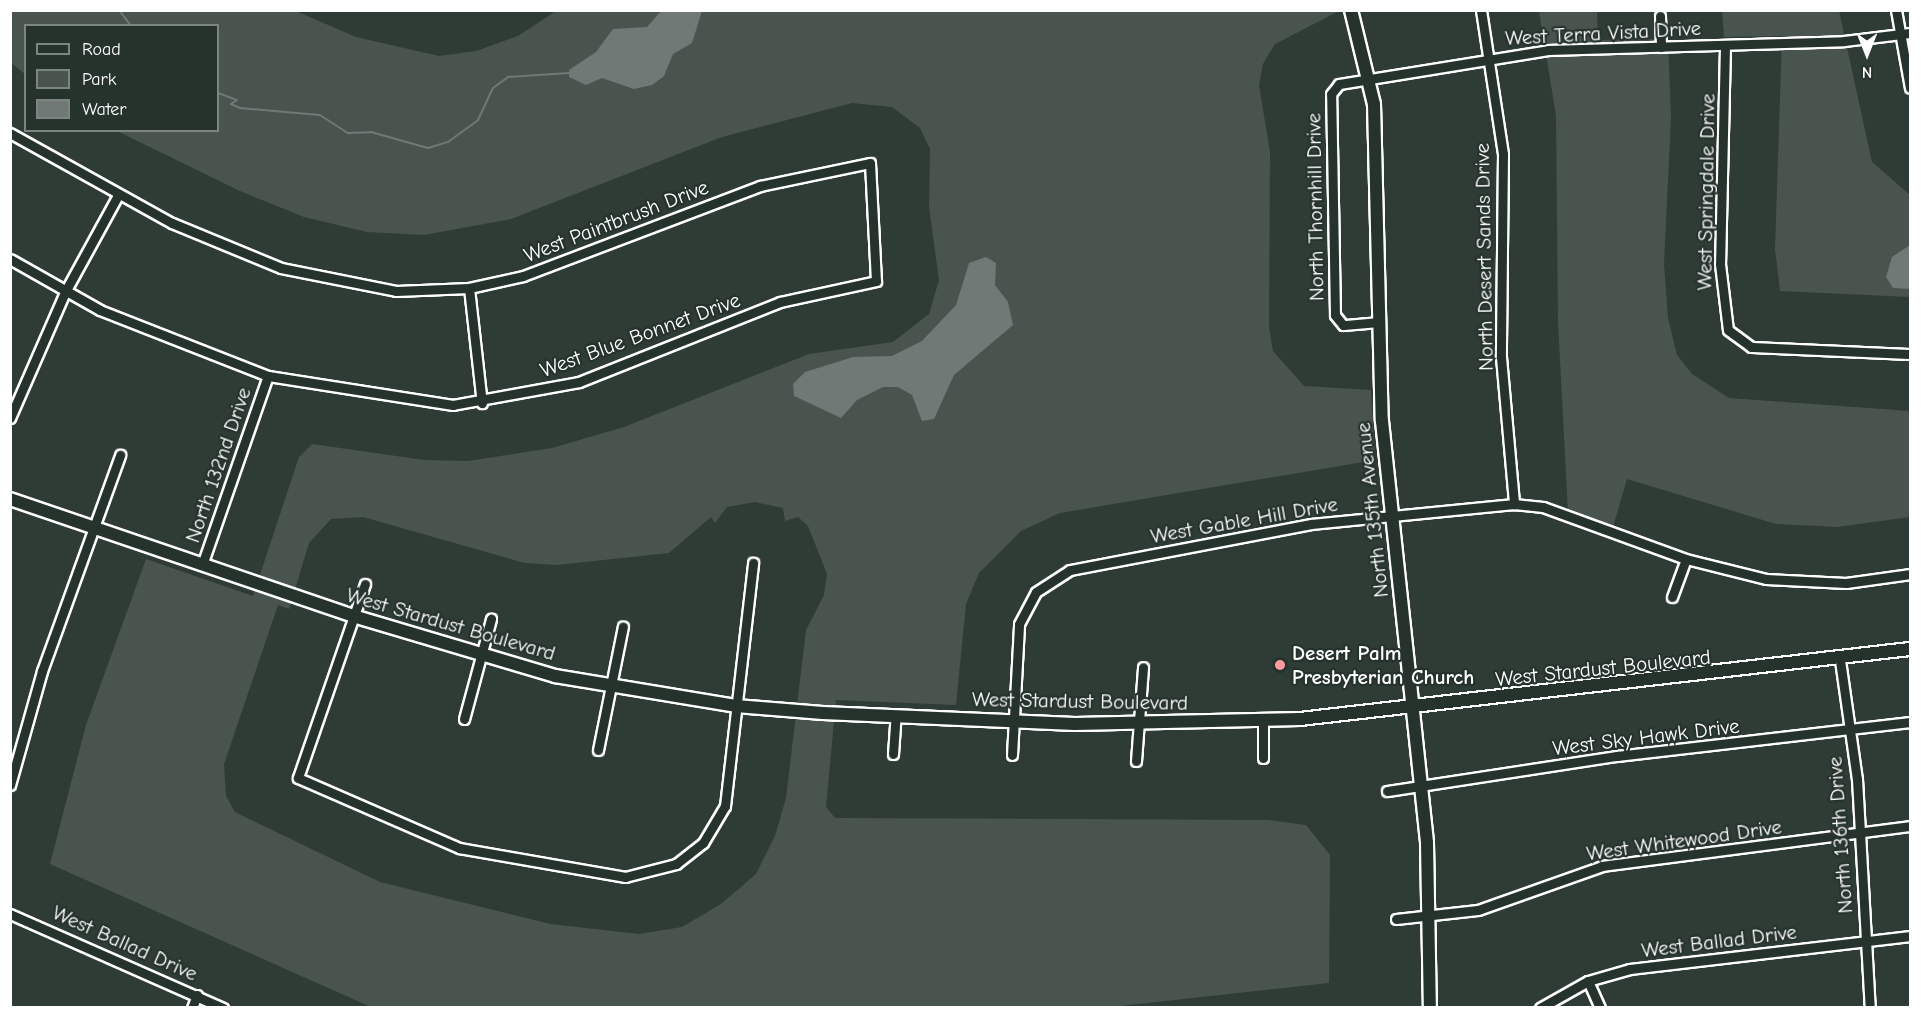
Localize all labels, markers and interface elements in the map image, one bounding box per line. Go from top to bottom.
street label: West Terra Vista Drive [1504,15,1702,51]
legend [24,24,219,132]
north arrow [1837,24,1897,84]
text: Road [82,39,121,60]
text: N [1862,63,1872,81]
text: Park [82,69,116,90]
street label: West Springdale Drive [1692,93,1720,291]
text: Water [82,99,126,120]
street label: North Thornhill Drive [1301,113,1329,301]
street label: North Desert Sands Drive [1469,143,1499,371]
street label: West Paintbrush Drive [520,174,712,268]
street label: West Blue Bonnet Drive [537,287,743,383]
street label: North 132nd Drive [180,384,256,546]
street label: North 135th Avenue [1350,421,1394,599]
street label: West Gable Hill Drive [1148,491,1340,549]
street label: West Stardust Boulevard [344,582,558,666]
place label: Desert Palm Presbyterian Church [1292,640,1474,690]
street label: West Stardust Boulevard [1494,644,1712,692]
marker: Desert Palm Presbyterian Church [1273,658,1287,672]
street label: West Stardust Boulevard [972,687,1188,715]
street label: West Sky Hawk Drive [1551,713,1741,761]
street label: North 136th Drive [1822,756,1858,914]
street label: West Whitewood Drive [1585,814,1783,866]
street label: West Ballad Drive [48,900,202,986]
street label: West Ballad Drive [1640,919,1798,963]

